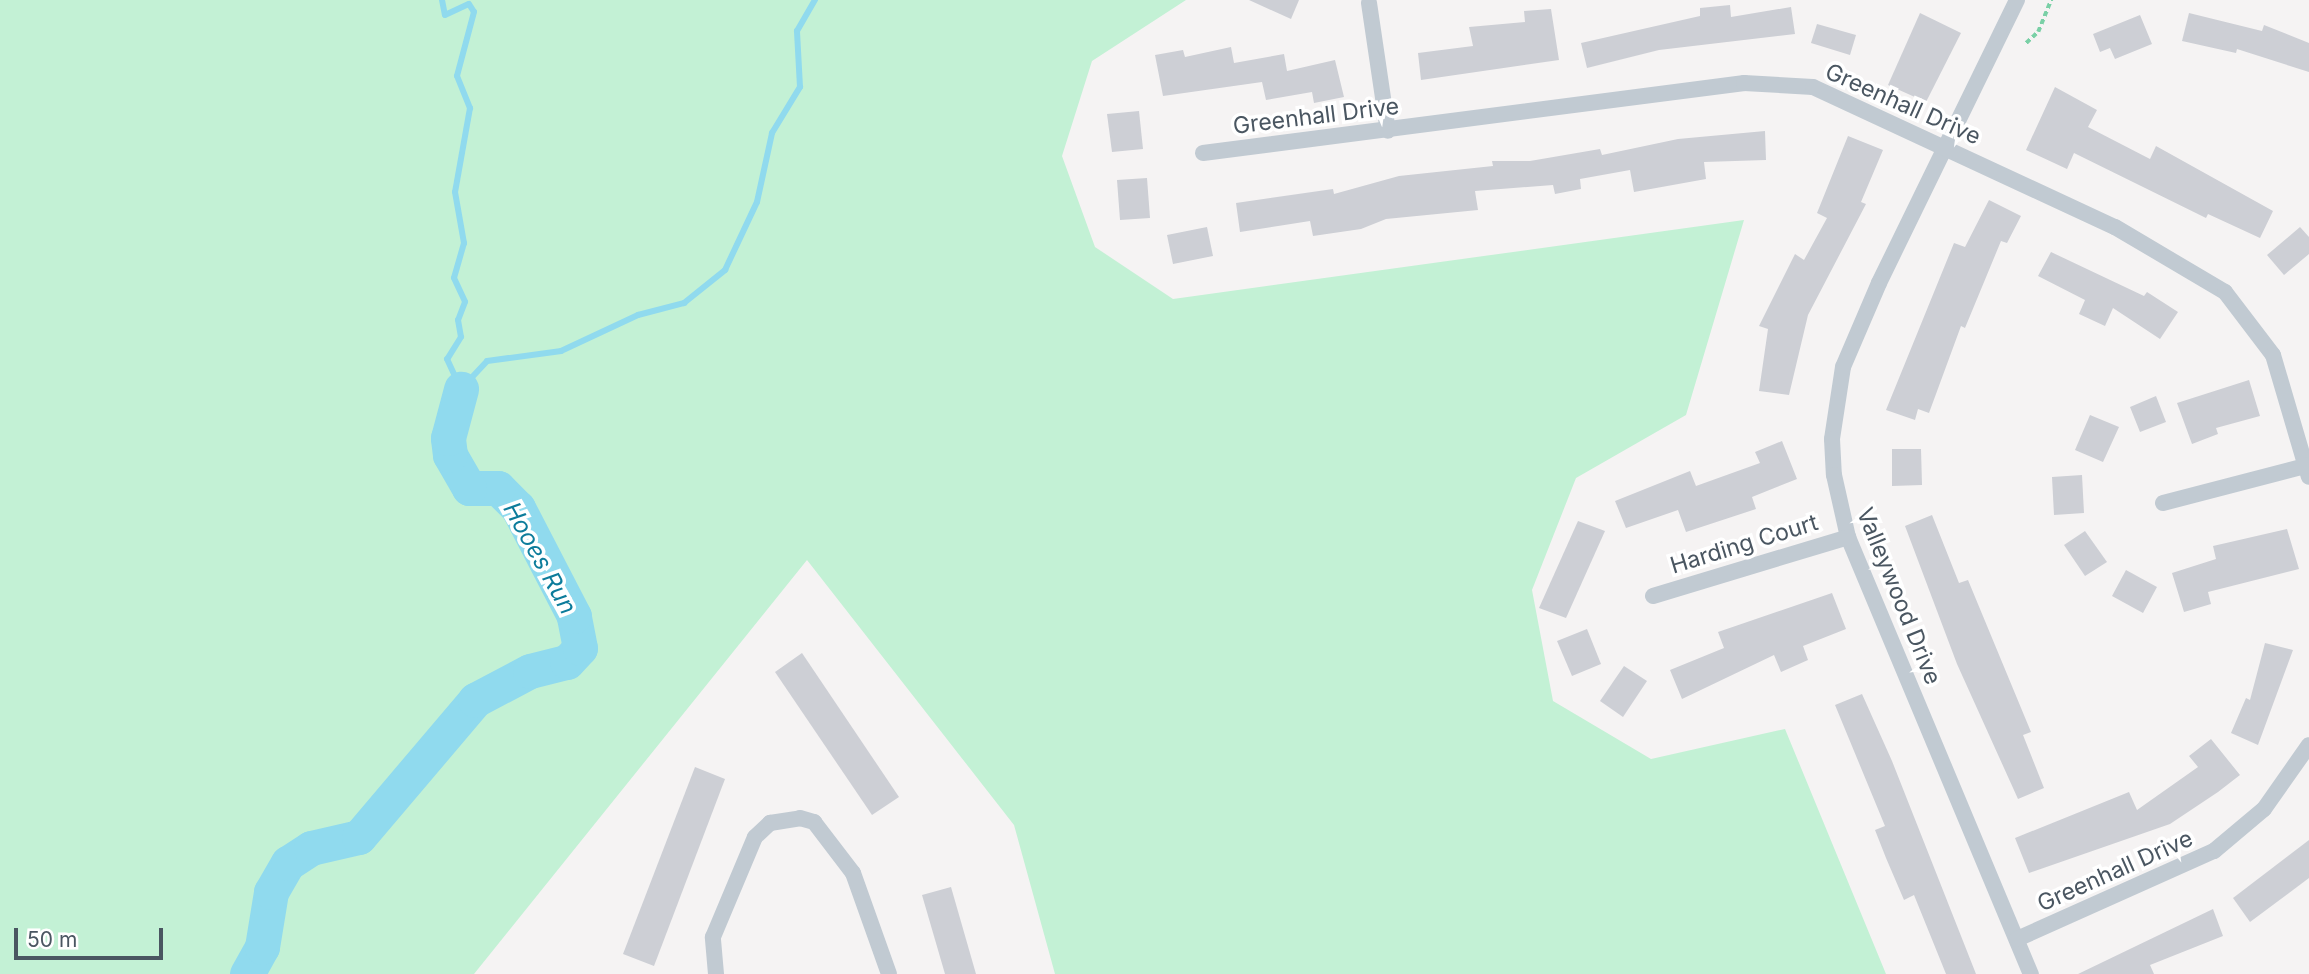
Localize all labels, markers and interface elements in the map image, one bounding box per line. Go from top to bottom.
street label: Greenhall Drive [1821,57,1985,151]
street label: Greenhall Drive [1231,92,1401,140]
water label: Hooes Run [497,497,583,619]
street label: Valleywood Drive [1851,504,1947,688]
street label: Harding Court [1667,508,1821,580]
street label: Greenhall Drive [2033,824,2197,918]
scale bar [18,914,166,958]
text: 50 m [27,927,77,952]

